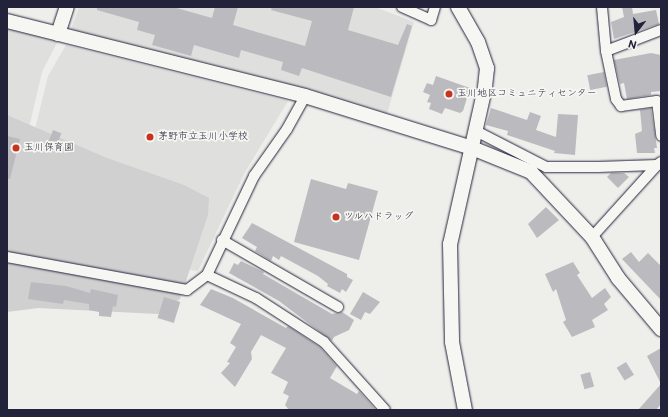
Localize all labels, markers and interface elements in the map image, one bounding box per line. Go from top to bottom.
north arrow [616,12,656,52]
text: N [627,37,638,51]
place label: 玉川地区コミュニティセンター [457,88,597,100]
marker: 玉川地区コミュニティセンター [444,89,454,99]
place label: 茅野市立玉川小学校 [158,131,248,143]
marker: 茅野市立玉川小学校 [145,132,155,142]
place label: 玉川保育園 [24,142,74,154]
marker: 玉川保育園 [11,143,21,153]
place label: ツルハドラッグ [344,211,414,223]
marker: ツルハドラッグ [331,212,341,222]

